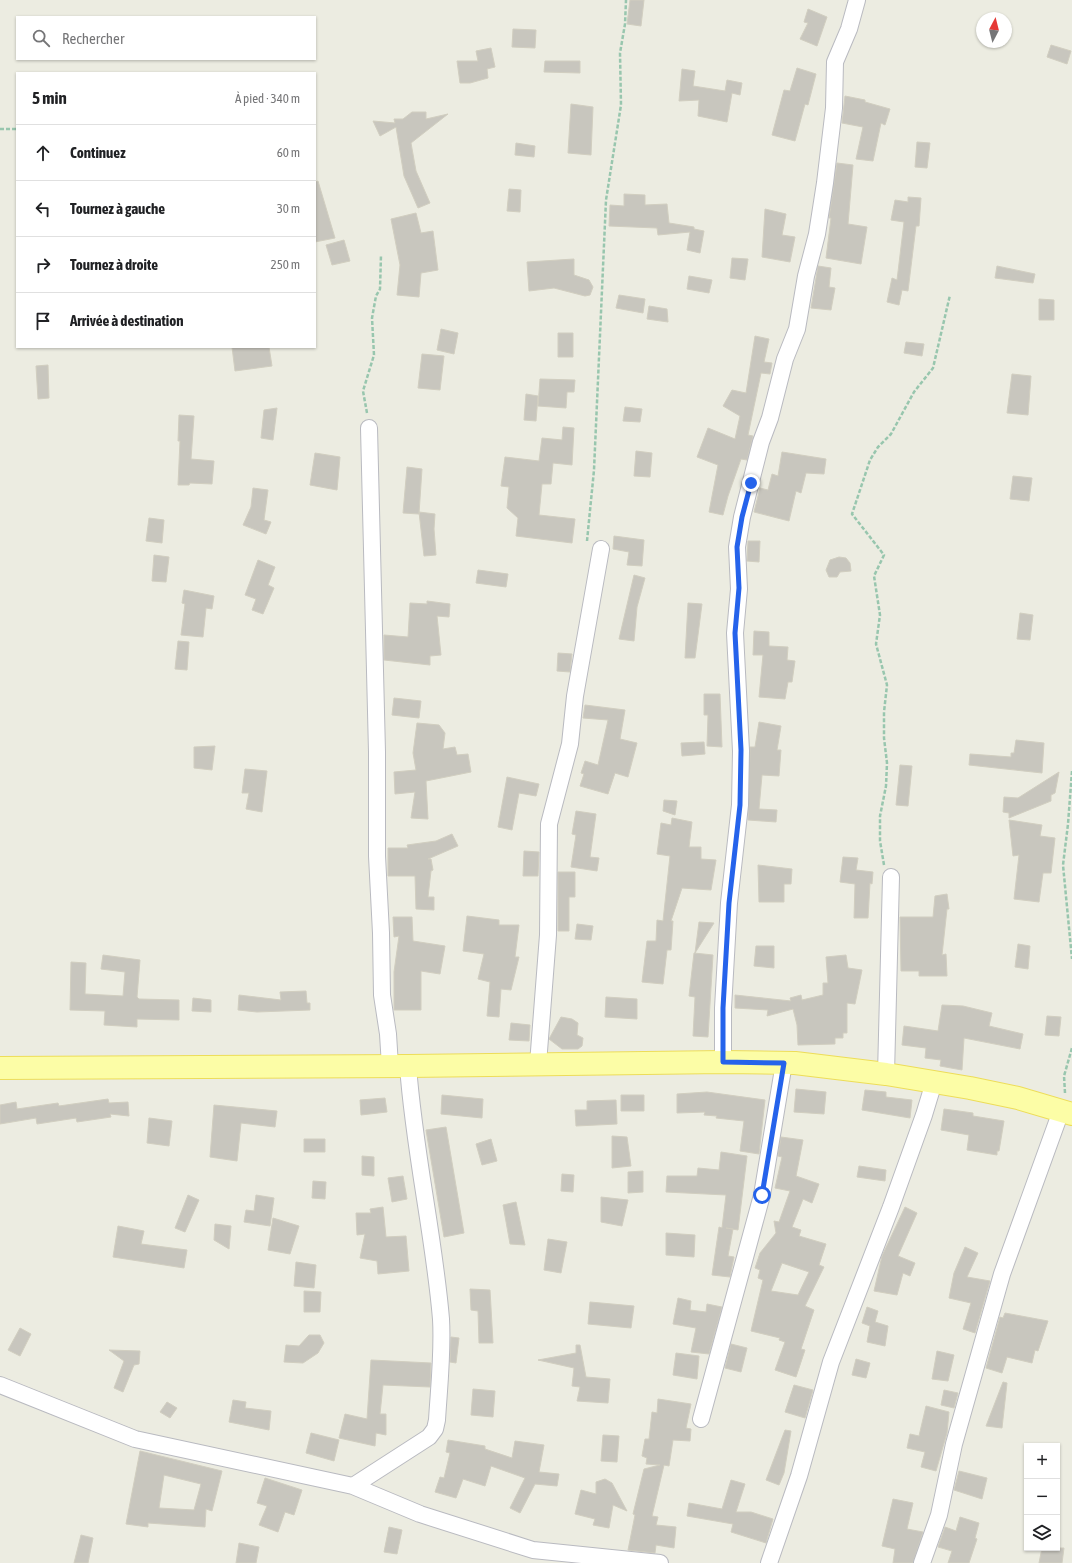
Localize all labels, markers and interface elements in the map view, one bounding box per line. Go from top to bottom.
north arrow [976,12,1012,48]
search box [16,16,316,60]
icon: search [30,27,52,49]
text: Rechercher [62,30,124,47]
text: 5 min [32,88,67,108]
text: À pied · 340 m [235,91,300,106]
icon: ahead [32,142,54,164]
text: Continuez [70,144,126,161]
text: 60 m [277,145,300,160]
icon: left [32,198,54,220]
text: Tournez à gauche [70,200,165,217]
text: 30 m [277,201,300,216]
icon: right [32,254,54,276]
text: Tournez à droite [70,256,158,273]
text: 250 m [271,257,300,272]
icon: arrive [32,310,54,332]
text: Arrivée à destination [70,312,184,329]
route end [742,474,760,492]
route start [753,1186,771,1204]
map controls [1024,1443,1060,1551]
button: + [1024,1443,1060,1479]
button: − [1024,1479,1060,1515]
button: layers [1024,1515,1060,1551]

